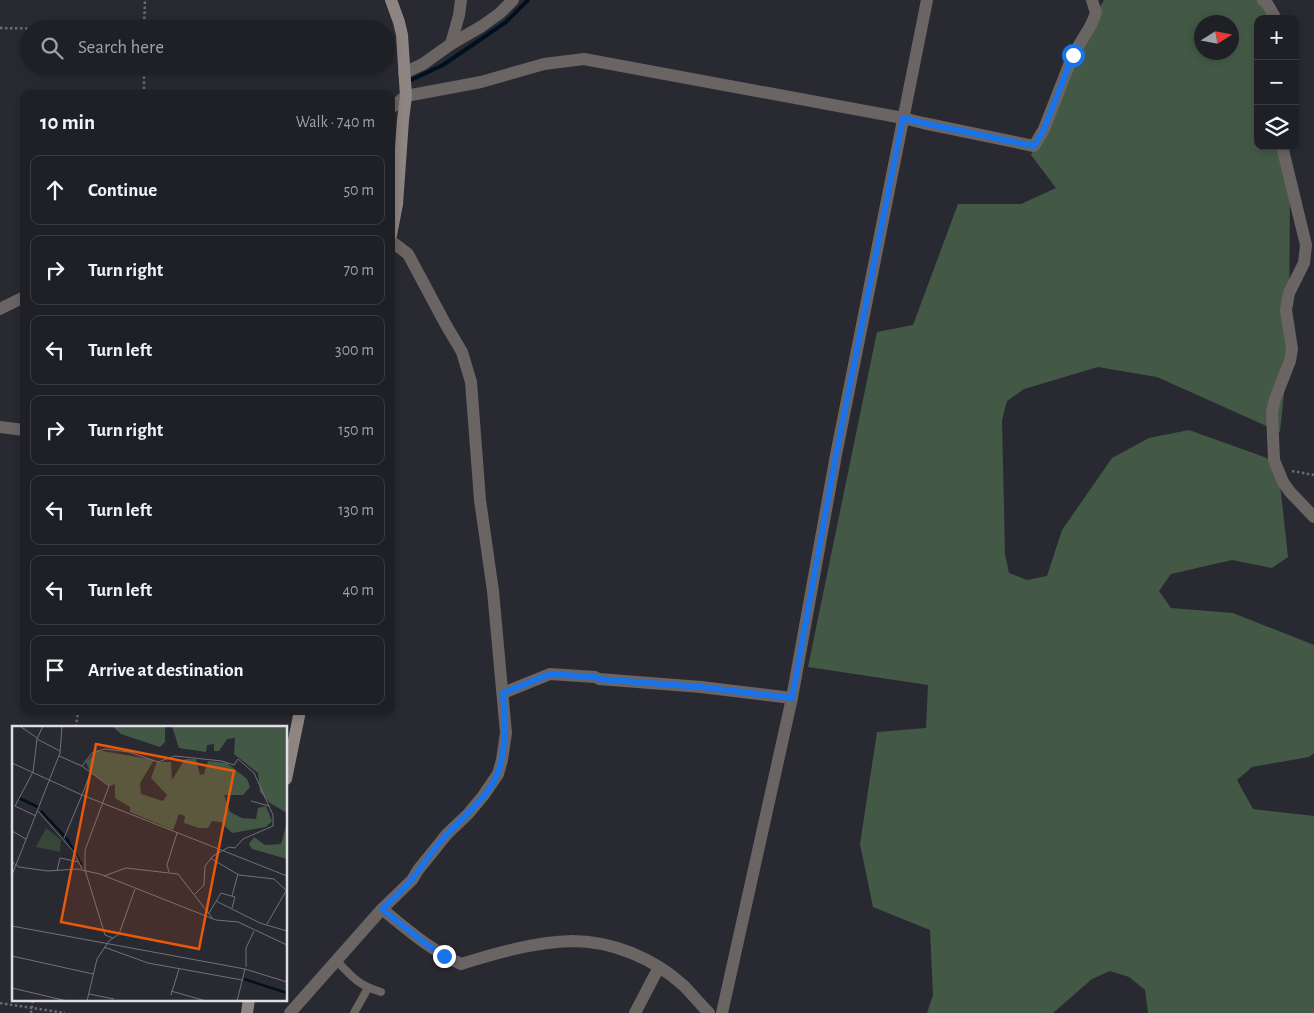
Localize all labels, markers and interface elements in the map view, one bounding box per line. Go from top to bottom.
north arrow [1194,15,1239,60]
map controls [1254,15,1299,150]
button: + [1254,15,1299,60]
search box [20,20,395,75]
icon: search [38,34,66,62]
text: Search here [78,38,164,57]
route start [1062,44,1085,67]
button: − [1254,60,1299,105]
button: layers [1254,105,1299,150]
text: 10 min [40,112,95,133]
text: Walk · 740 m [296,114,375,130]
icon: ahead [41,176,69,204]
text: Continue [88,181,157,200]
text: 50 m [343,182,374,198]
icon: right [41,256,69,284]
text: Turn right [88,261,163,280]
text: 70 m [343,262,374,278]
icon: left [41,336,69,364]
text: Turn left [88,341,152,360]
text: 300 m [335,342,374,358]
icon: right [41,416,69,444]
text: Turn right [88,421,163,440]
text: 150 m [338,422,374,438]
icon: left [41,496,69,524]
text: Turn left [88,501,152,520]
text: 130 m [338,502,374,518]
icon: left [41,576,69,604]
text: Turn left [88,581,152,600]
text: 40 m [342,582,374,598]
icon: arrive [41,656,69,684]
text: Arrive at destination [88,661,244,680]
inset map [12,726,288,1000]
route end [433,945,456,968]

